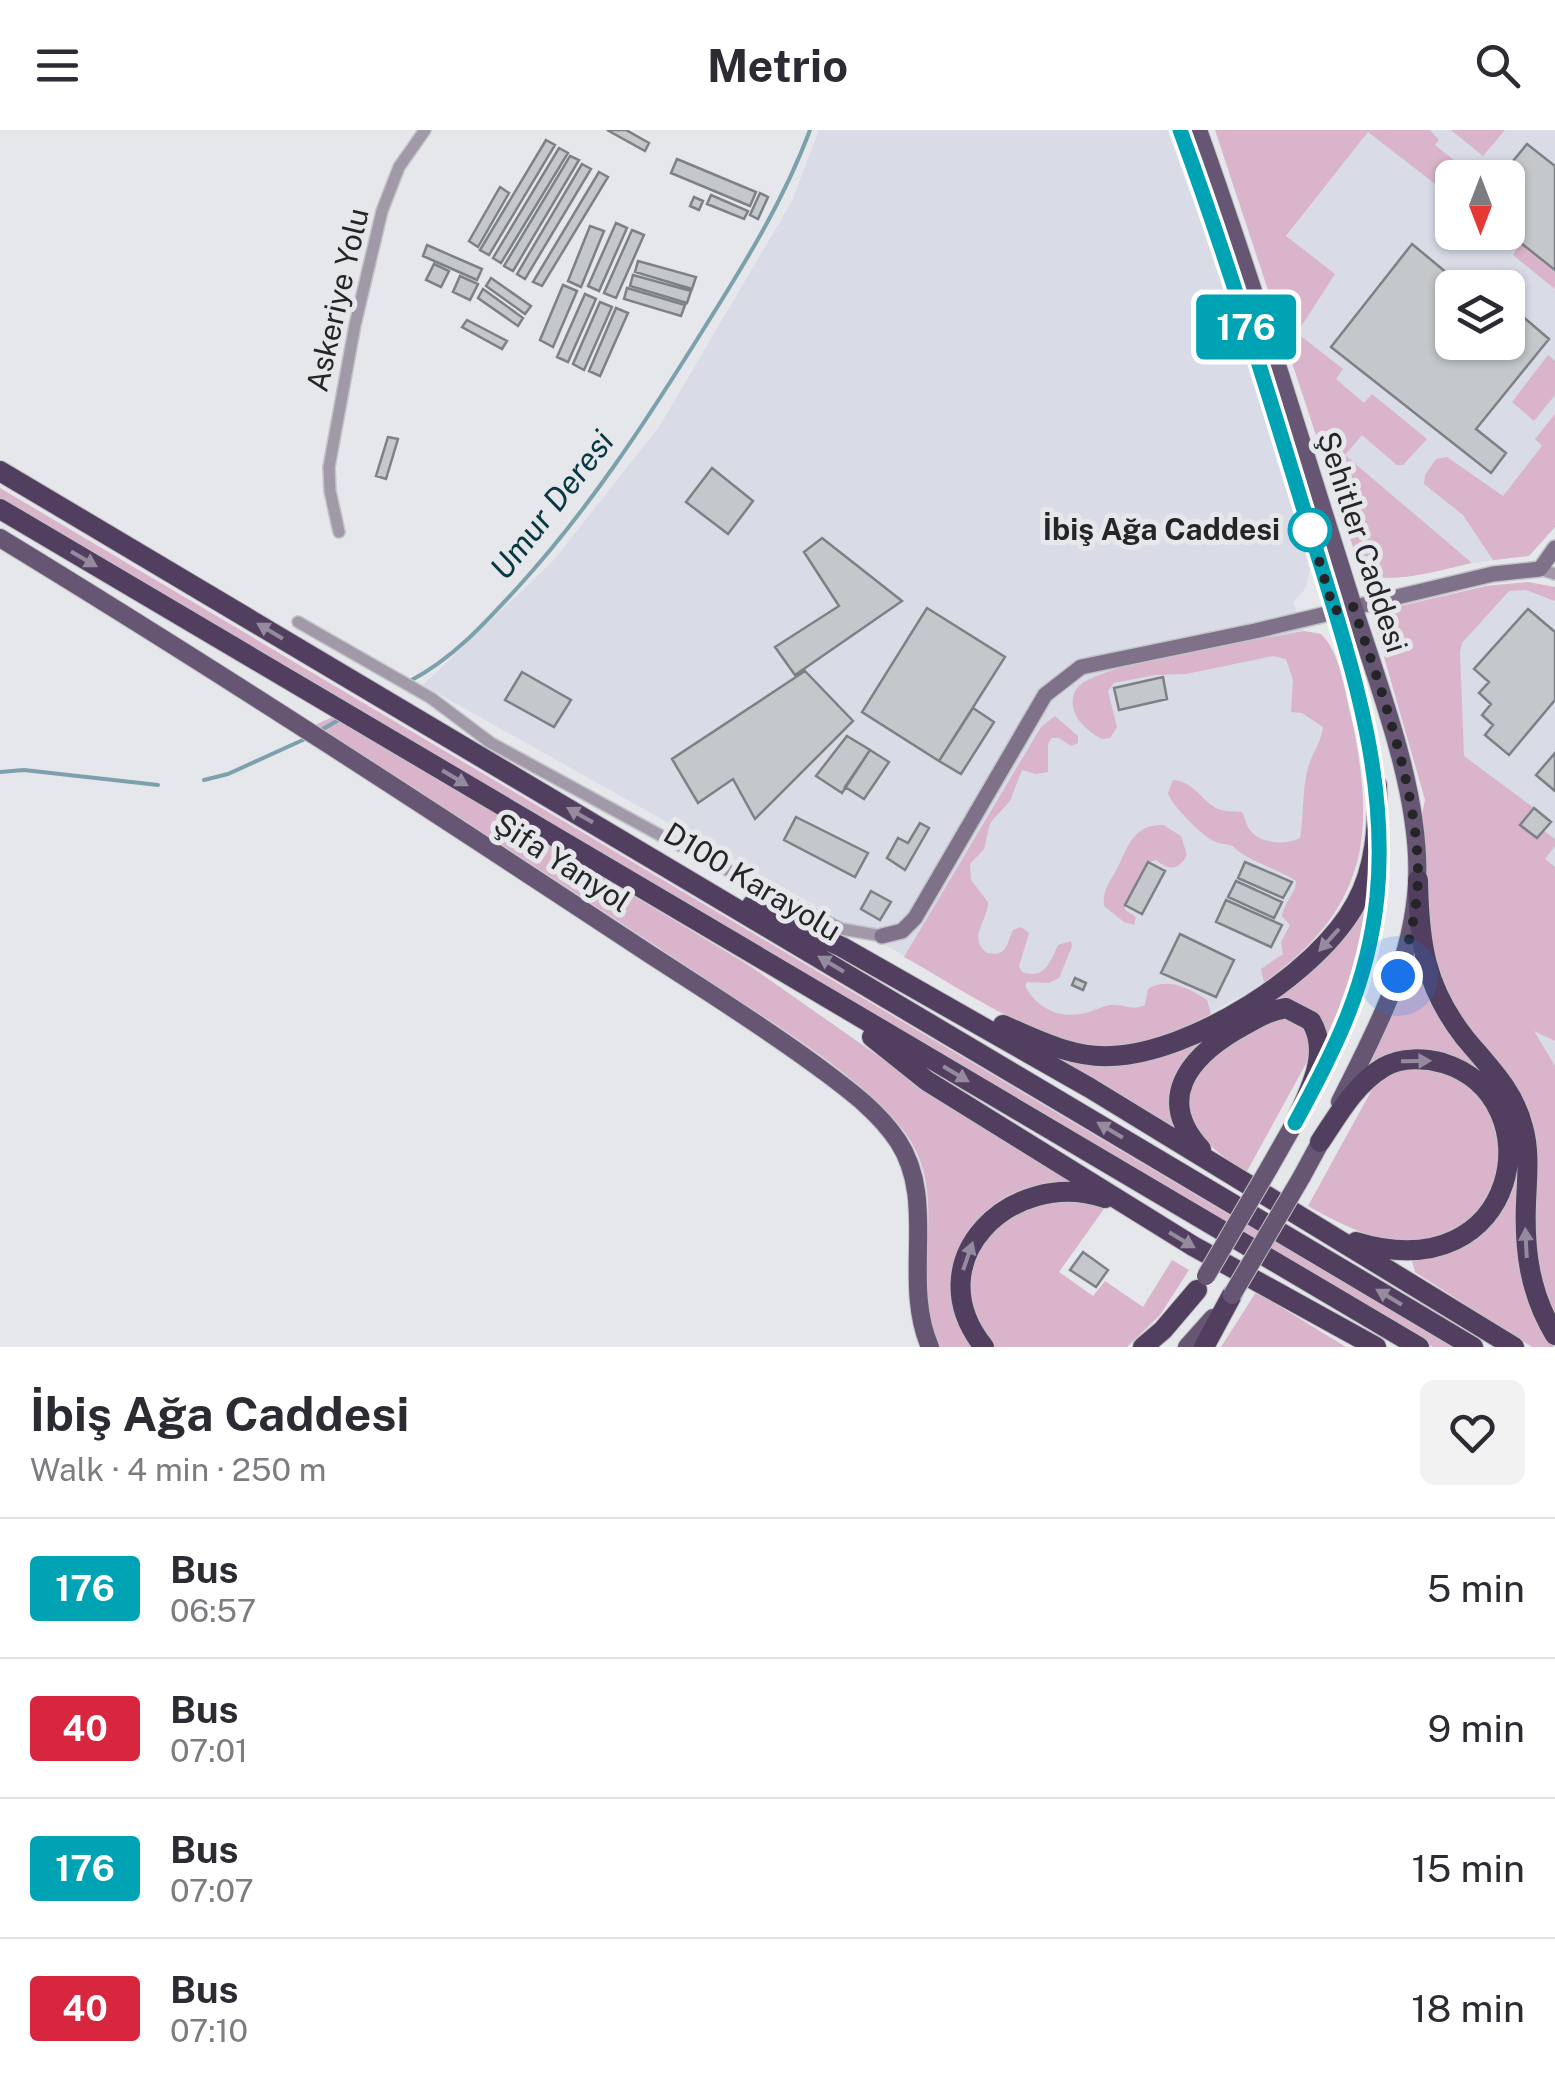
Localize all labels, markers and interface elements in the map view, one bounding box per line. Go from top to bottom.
icon: menu [30,38,85,93]
icon: search [1470,38,1525,93]
text: Metrio [707,39,848,92]
north arrow [1435,160,1525,250]
map controls [1435,160,1525,360]
street label: Askeriye Yolu [298,204,376,395]
button: layers [1435,270,1525,360]
line badge: 176 [1188,294,1304,360]
text: 176 [1216,307,1276,348]
water label: Umur Deresi [482,423,621,586]
street label: Şehitler Caddesi [1310,427,1416,657]
marker: İbiş Ağa Caddesi [1289,509,1331,551]
place label: İbiş Ağa Caddesi [1043,511,1280,547]
one-way arrow [70,549,98,567]
one-way arrow [256,623,284,641]
one-way arrow [441,768,469,786]
street label: Şifa Yanyol [488,805,637,919]
one-way arrow [566,807,594,825]
street label: D100 Karayolu [658,814,847,948]
one-way arrow [1317,927,1340,951]
your location [1373,951,1423,1001]
one-way arrow [817,956,845,973]
one-way arrow [1401,1053,1433,1069]
one-way arrow [942,1065,970,1082]
one-way arrow [1096,1122,1124,1139]
one-way arrow [1518,1227,1534,1259]
one-way arrow [1168,1230,1196,1248]
one-way arrow [962,1241,977,1271]
one-way arrow [1375,1289,1403,1306]
button: heart [1420,1380,1525,1485]
text: İbiş Ağa Caddesi [30,1385,409,1442]
text: Walk · 4 min · 250 m [30,1451,326,1488]
text: Bus [170,1547,239,1592]
text: 5 min [1427,1566,1525,1611]
text: 176 [55,1568,115,1609]
text: 06:57 [170,1592,256,1629]
text: Bus [170,1687,239,1732]
text: 9 min [1428,1706,1525,1751]
text: 40 [62,1708,108,1749]
text: 07:01 [170,1732,248,1769]
text: Bus [170,1827,239,1872]
text: 15 min [1412,1846,1525,1891]
text: 176 [55,1848,115,1889]
text: 07:07 [170,1872,254,1909]
text: Bus [170,1967,239,2012]
text: 18 min [1411,1986,1525,2031]
text: 40 [62,1988,108,2029]
text: 07:10 [170,2012,248,2049]

